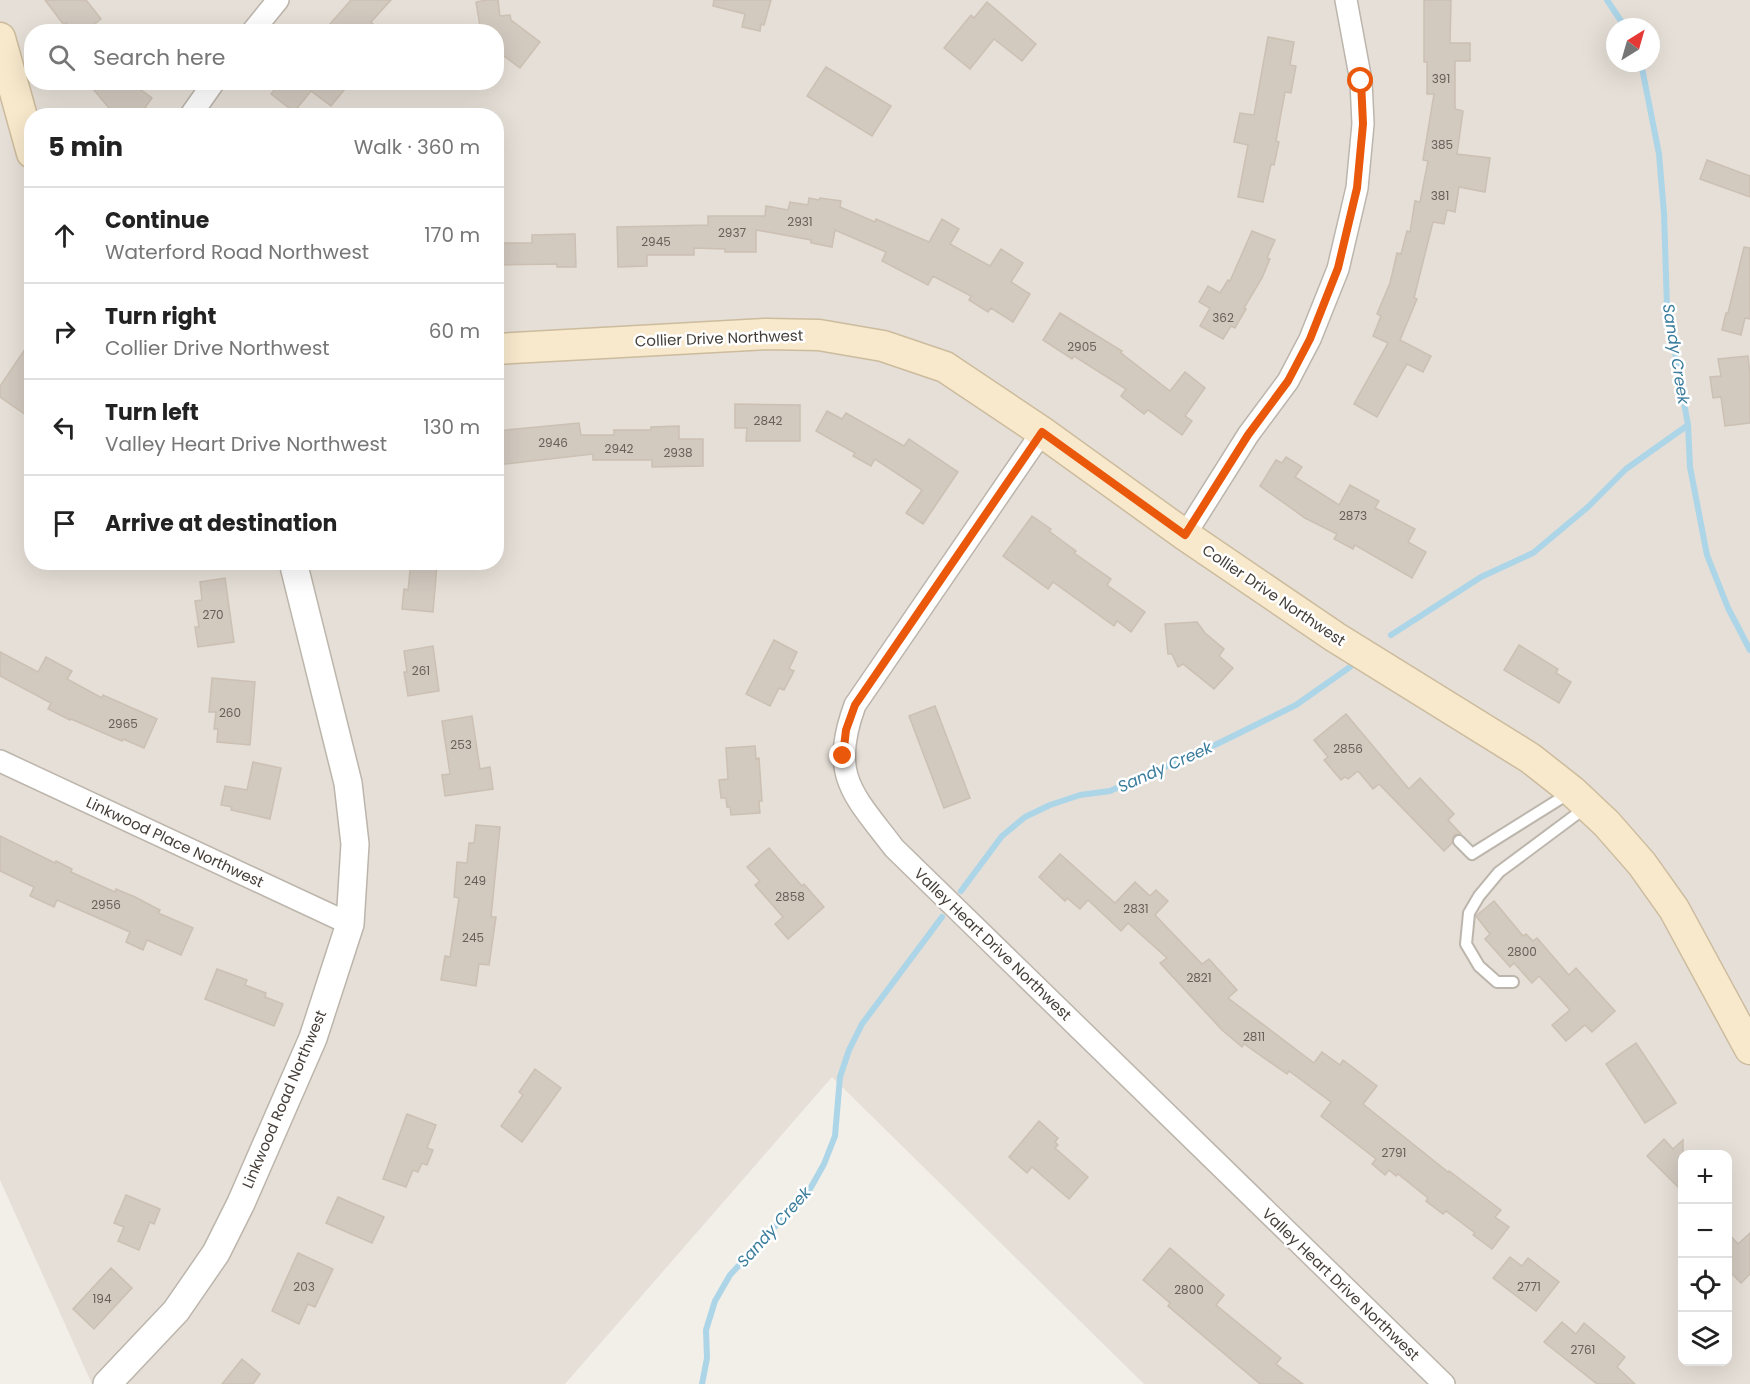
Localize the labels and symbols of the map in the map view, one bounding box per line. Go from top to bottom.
north arrow [1606,18,1660,72]
route start [1347,67,1373,93]
house number: 391 [1432,70,1450,87]
house number: 385 [1431,136,1453,153]
house number: 381 [1431,187,1449,204]
house number: 2931 [787,213,813,230]
house number: 2937 [718,224,746,241]
house number: 2945 [641,233,671,250]
water label: Sandy Creek [1657,302,1695,407]
house number: 362 [1212,309,1234,326]
street label: Collier Drive Northwest [634,325,804,351]
house number: 2905 [1067,338,1097,355]
house number: 2842 [754,412,783,429]
house number: 2946 [538,434,568,451]
house number: 2942 [605,440,634,457]
house number: 2938 [663,444,693,461]
house number: 2873 [1339,507,1367,524]
street label: Collier Drive Northwest [1198,539,1350,651]
house number: 270 [203,606,224,623]
house number: 261 [412,662,430,679]
house number: 260 [219,704,241,721]
house number: 2965 [108,715,138,732]
house number: 253 [450,736,472,753]
water label: Sandy Creek [1114,736,1217,798]
house number: 2856 [1333,740,1363,757]
route end [829,742,855,768]
street label: Linkwood Place Northwest [83,792,267,892]
street label: Valley Heart Drive Northwest [910,863,1076,1025]
house number: 249 [464,872,486,889]
house number: 2858 [775,888,805,905]
house number: 2956 [91,896,121,913]
house number: 2831 [1123,900,1149,917]
house number: 245 [462,929,484,946]
house number: 2800 [1507,943,1537,960]
house number: 2821 [1186,969,1212,986]
street label: Linkwood Road Northwest [237,1007,331,1191]
house number: 2811 [1243,1028,1265,1045]
house number: 2791 [1382,1144,1406,1161]
water label: Sandy Creek [732,1181,817,1272]
street label: Valley Heart Drive Northwest [1258,1203,1424,1365]
house number: 203 [293,1278,315,1295]
house number: 2771 [1517,1278,1541,1295]
house number: 2800 [1174,1281,1204,1298]
house number: 194 [93,1290,112,1307]
house number: 2761 [1571,1341,1595,1358]

